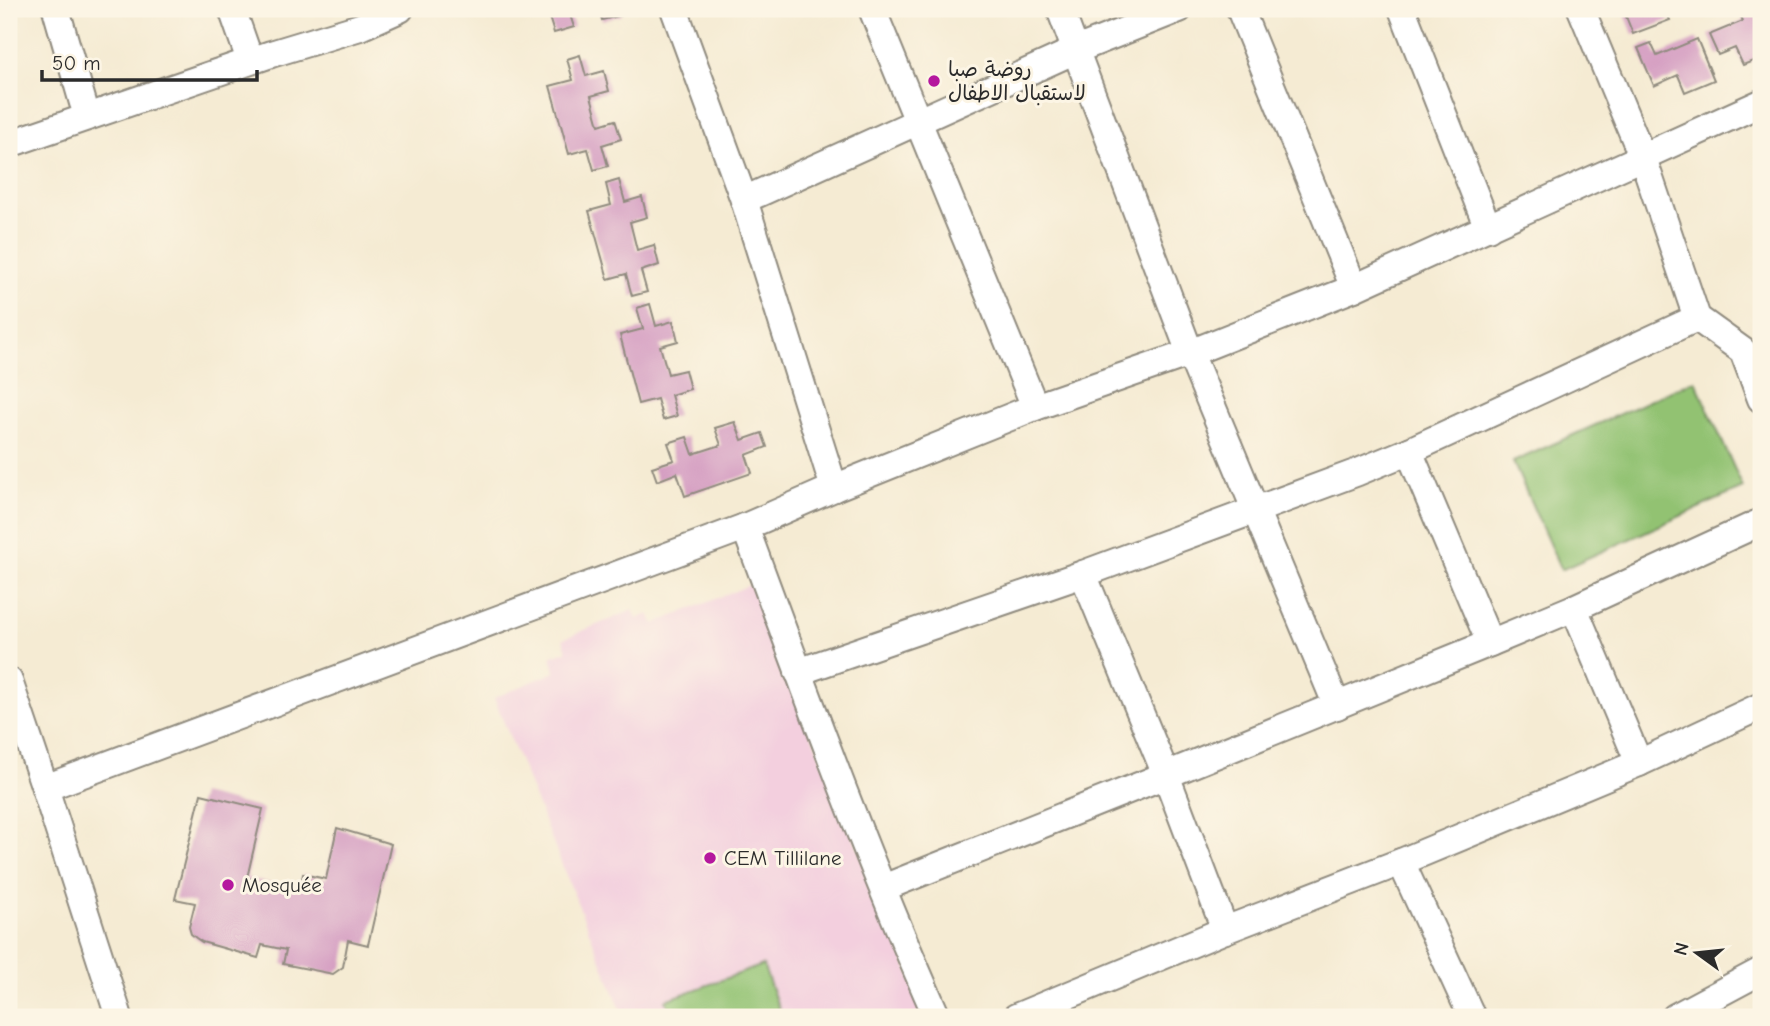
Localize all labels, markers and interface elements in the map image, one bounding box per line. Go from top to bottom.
scale bar [42,38,257,82]
text: 50 m [52,51,101,75]
place label: روضة صبا لاستقبال الاطفال [948,57,1086,106]
marker: روضة صبا لاستقبال الاطفال [926,73,942,89]
place label: CEM Tillilane [724,846,841,870]
marker: CEM Tillilane [702,850,718,866]
place label: Mosquée [242,873,322,897]
marker: Mosquée [220,877,236,893]
north arrow [1662,918,1732,988]
text: N [1669,940,1694,958]

